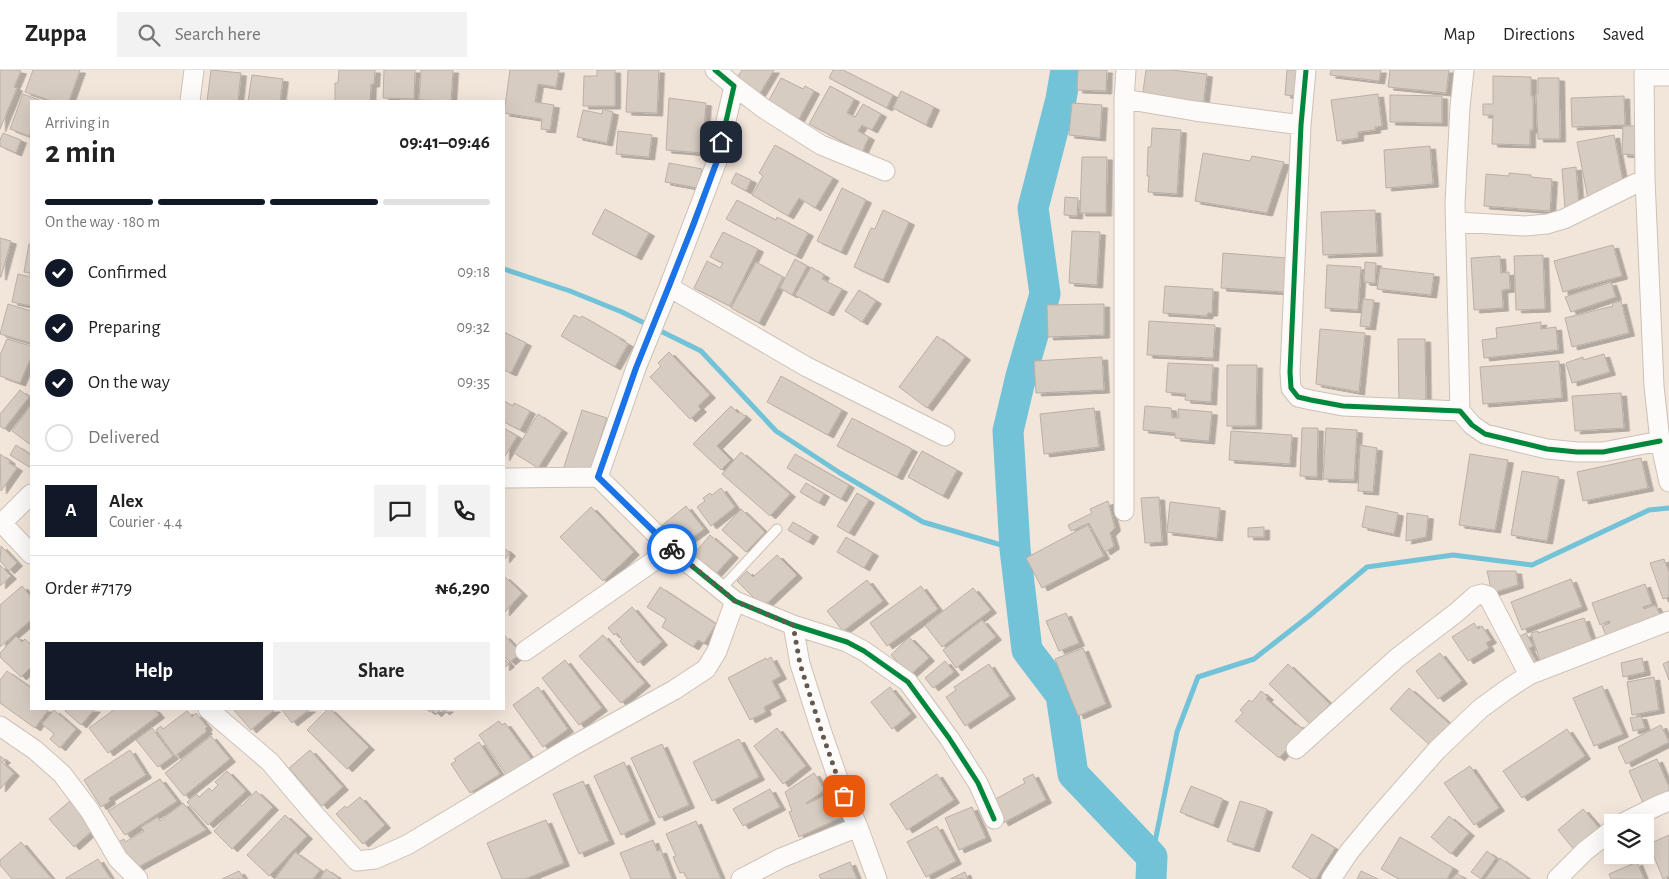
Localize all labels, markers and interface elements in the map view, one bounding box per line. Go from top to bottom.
search box [117,12,467,57]
icon: search [135,21,163,49]
text: Zuppa [25,22,87,46]
text: Search here [175,25,261,44]
text: Map [1444,26,1475,44]
text: Directions [1503,26,1575,44]
text: Saved [1603,26,1644,44]
text: Arriving in [45,115,110,131]
pin [700,121,742,163]
icon: home [707,128,735,156]
text: 09:41–09:46 [399,133,490,152]
text: 2 min [45,136,116,168]
text: On the way · 180 m [45,214,160,230]
icon: check [45,259,73,287]
text: Confirmed [88,263,167,282]
text: 09:18 [457,264,490,280]
icon: check [45,314,73,342]
text: Preparing [88,318,161,337]
text: 09:32 [456,319,490,335]
icon: check [45,369,73,397]
text: On the way [88,373,170,392]
text: 09:35 [457,374,490,390]
text: Delivered [88,428,160,447]
button: chat [374,485,426,537]
button: phone [438,485,490,537]
text: Alex [109,492,143,511]
text: A [65,501,77,520]
text: Courier · 4.4 [109,514,182,530]
courier [647,524,697,574]
icon: bike [658,535,686,563]
text: Order #7179 [45,579,132,598]
text: ₦6,290 [435,579,490,598]
button: Help [45,642,263,700]
button: Share [273,642,490,700]
pin [823,775,865,817]
icon: bag [830,782,858,810]
map controls [1604,814,1654,864]
button: layers [1604,814,1654,864]

